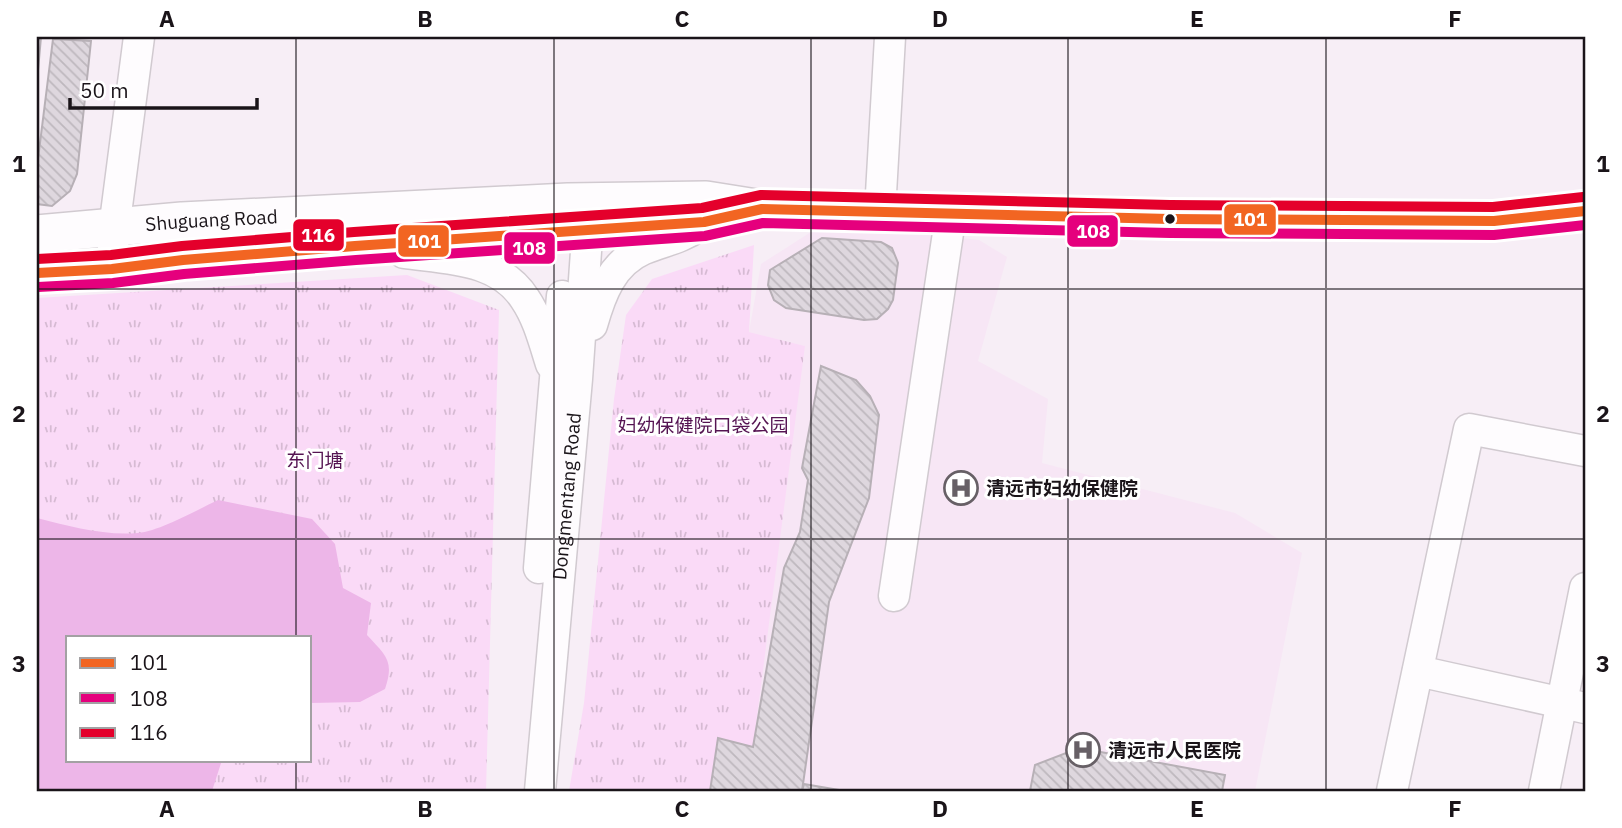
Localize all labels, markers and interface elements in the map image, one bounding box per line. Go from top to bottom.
text: A [159,3,175,33]
text: B [417,3,433,33]
text: C [675,3,690,33]
text: D [932,3,948,33]
text: E [1190,3,1204,33]
text: F [1448,3,1462,33]
scale bar [70,66,257,110]
text: 50 m [80,76,129,104]
text: 1 [12,148,26,178]
text: 1 [1596,148,1610,178]
line badge: 101 [1223,203,1277,236]
street label: Shuguang Road [144,204,278,236]
text: 101 [1233,207,1268,231]
unlabelled marker [1163,212,1177,226]
line badge: 108 [1066,214,1119,248]
line badge: 116 [292,218,345,252]
text: 108 [1076,219,1110,243]
text: 116 [301,223,335,247]
line badge: 101 [397,224,450,258]
text: 101 [407,229,442,253]
line badge: 108 [503,231,556,265]
text: 108 [512,236,546,260]
text: 2 [12,398,26,428]
text: 2 [1596,398,1610,428]
street label: Dongmentang Road [547,411,586,581]
park label: 妇幼保健院口袋公园 [617,413,789,437]
park label: 东门塘 [286,448,344,472]
hospital icon: 清远市妇幼保健院 [942,469,980,507]
place label: 清远市妇幼保健院 [986,476,1138,500]
legend [66,636,312,762]
text: 3 [12,648,26,678]
text: 101 [130,648,168,676]
text: 3 [1596,648,1610,678]
text: 108 [130,684,168,712]
text: 116 [130,718,168,746]
hospital icon: 清远市人民医院 [1064,731,1102,769]
place label: 清远市人民医院 [1108,738,1241,762]
text: A [159,793,175,823]
text: B [417,793,433,823]
text: C [675,793,690,823]
text: D [932,793,948,823]
text: E [1190,793,1204,823]
text: F [1448,793,1462,823]

